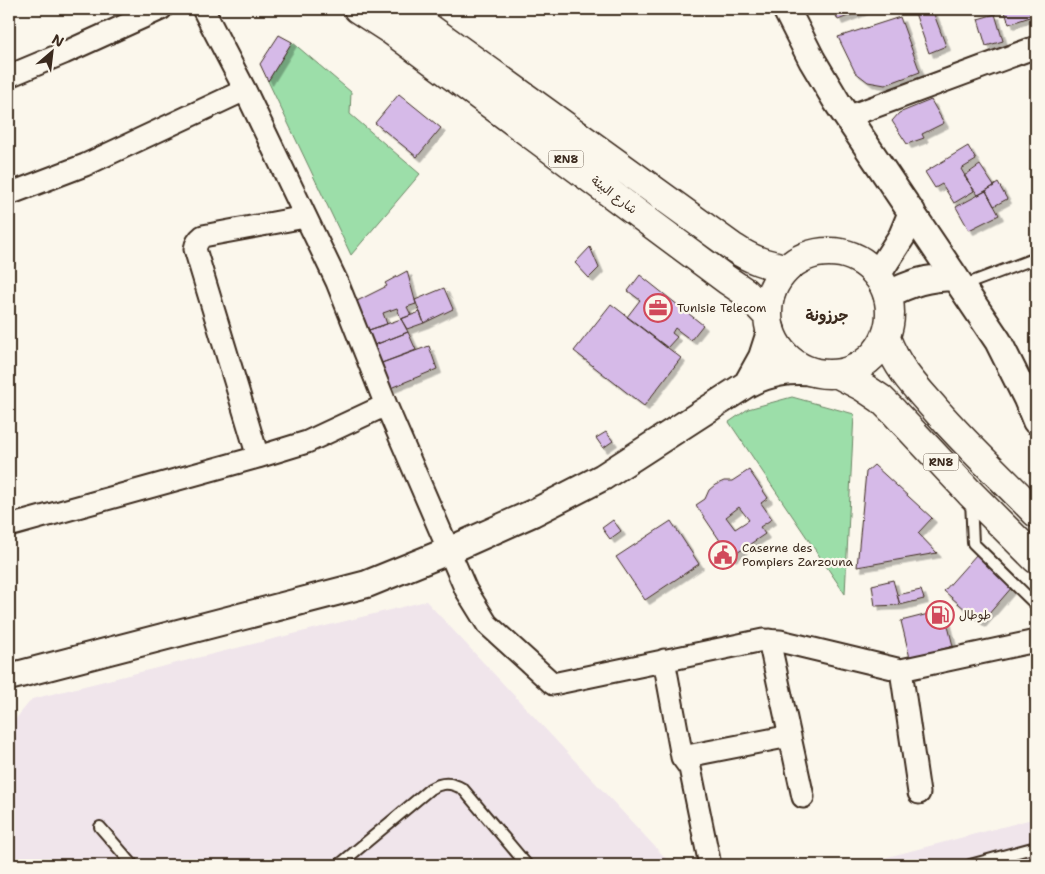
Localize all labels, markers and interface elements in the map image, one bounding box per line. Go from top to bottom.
north arrow [28,28,78,78]
text: N [49,30,67,51]
road number: RN8 [548,150,584,168]
street label: شارع البيئة [587,172,640,218]
office icon: Tunisie Telecom [643,293,673,323]
place label: Tunisie Telecom [677,300,766,316]
district label: جرزونة [806,306,849,326]
road number: RN8 [924,454,958,471]
public building icon: Caserne des Pompiers Zarzouna [708,540,738,570]
place label: Caserne des Pompiers Zarzouna [742,540,854,570]
fuel station icon: طوطال [925,600,955,630]
place label: طوطال [959,607,991,623]

